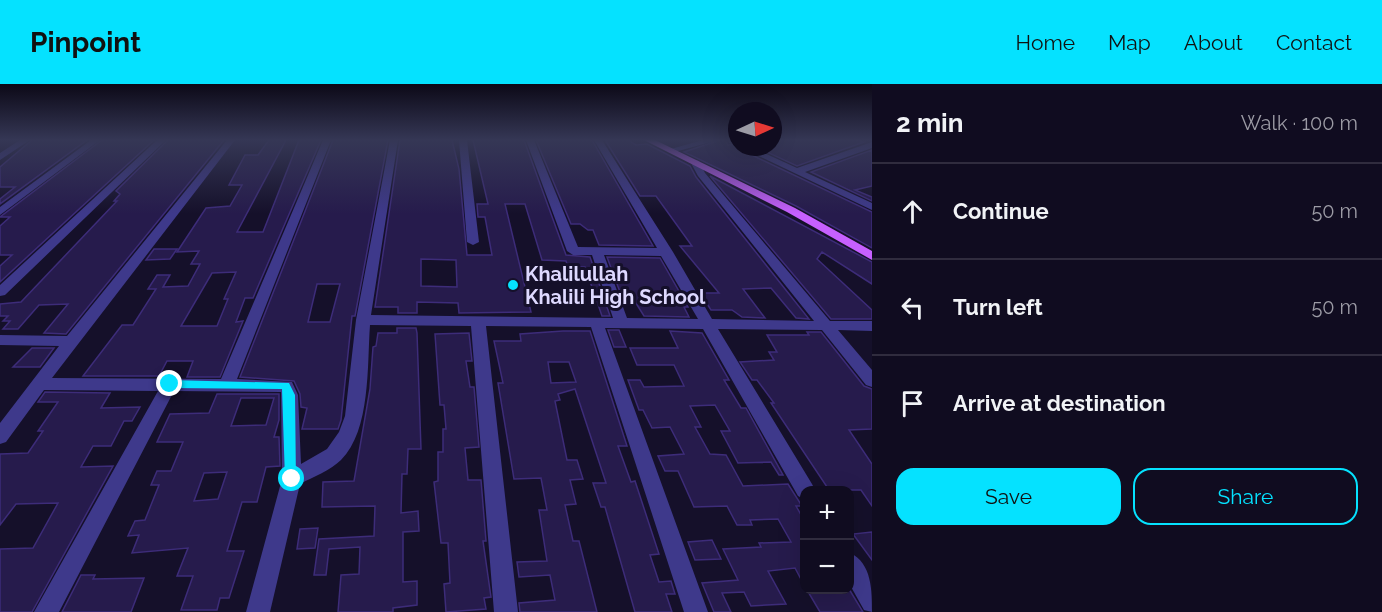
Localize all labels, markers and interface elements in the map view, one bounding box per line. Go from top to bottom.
text: Pinpoint [30,26,141,59]
text: Home [1016,30,1075,55]
text: Map [1108,30,1151,55]
text: About [1184,30,1243,55]
text: Contact [1276,30,1352,55]
north arrow [728,102,782,156]
text: 2 min [896,108,963,138]
text: Walk · 100 m [1241,111,1358,135]
icon: ahead [896,195,929,228]
text: Continue [953,198,1049,224]
text: 50 m [1311,199,1358,223]
place label: Khalilullah Khalili High School [525,262,706,309]
marker: Khalilullah Khalili High School [506,278,520,292]
icon: left [896,291,929,324]
text: Turn left [953,294,1043,320]
text: 50 m [1311,295,1358,319]
route end [156,370,182,396]
icon: arrive [896,387,929,420]
text: Arrive at destination [953,390,1166,416]
route start [278,465,304,491]
button: Save [896,468,1121,525]
button: Share [1133,468,1358,525]
map controls [800,486,854,594]
button: + [800,486,854,540]
button: − [800,540,854,594]

